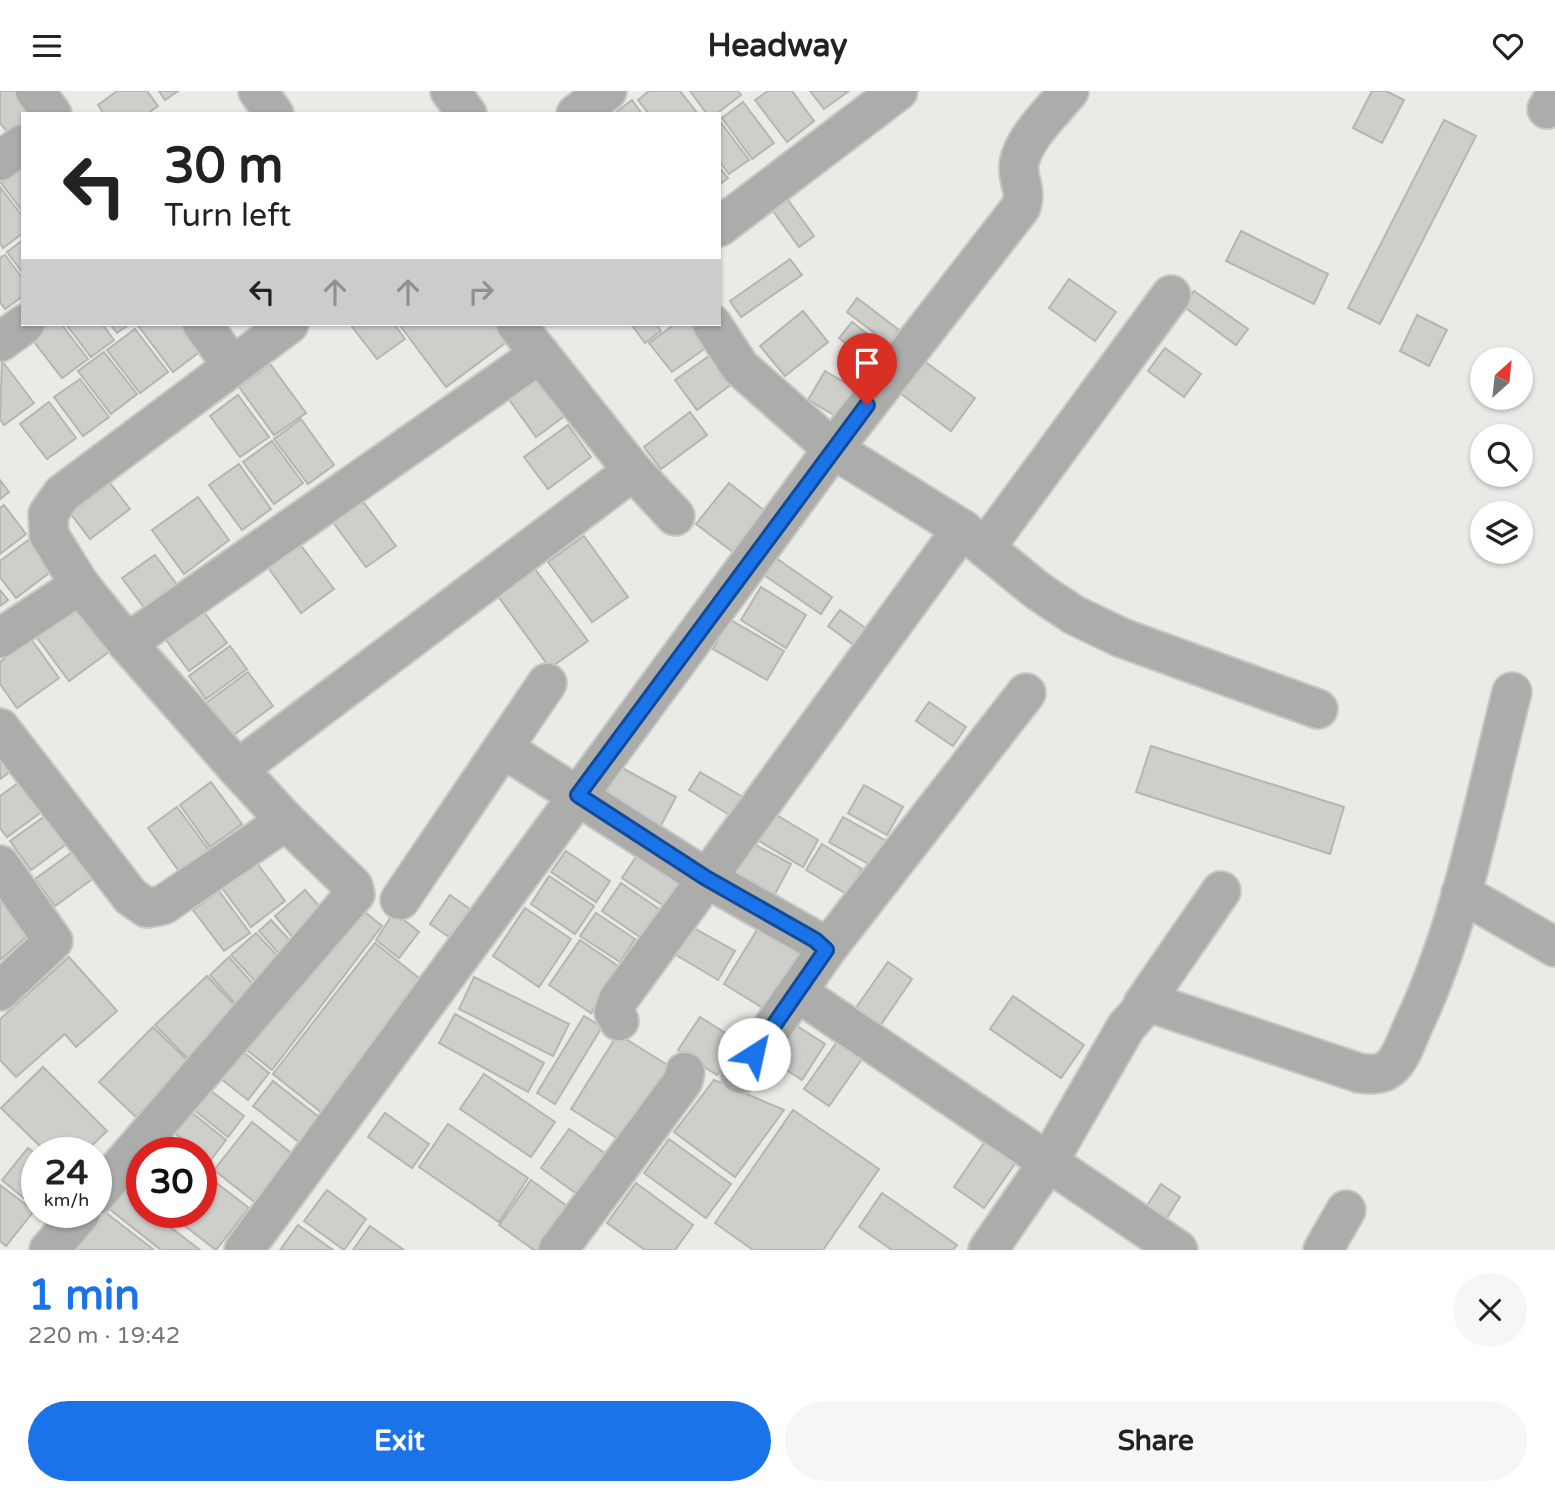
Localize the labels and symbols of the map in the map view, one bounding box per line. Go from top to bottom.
pin [837,333,897,405]
north arrow [1470,347,1533,409]
position arrow [717,1017,791,1091]
speed limit sign: 30 [126,1137,217,1228]

